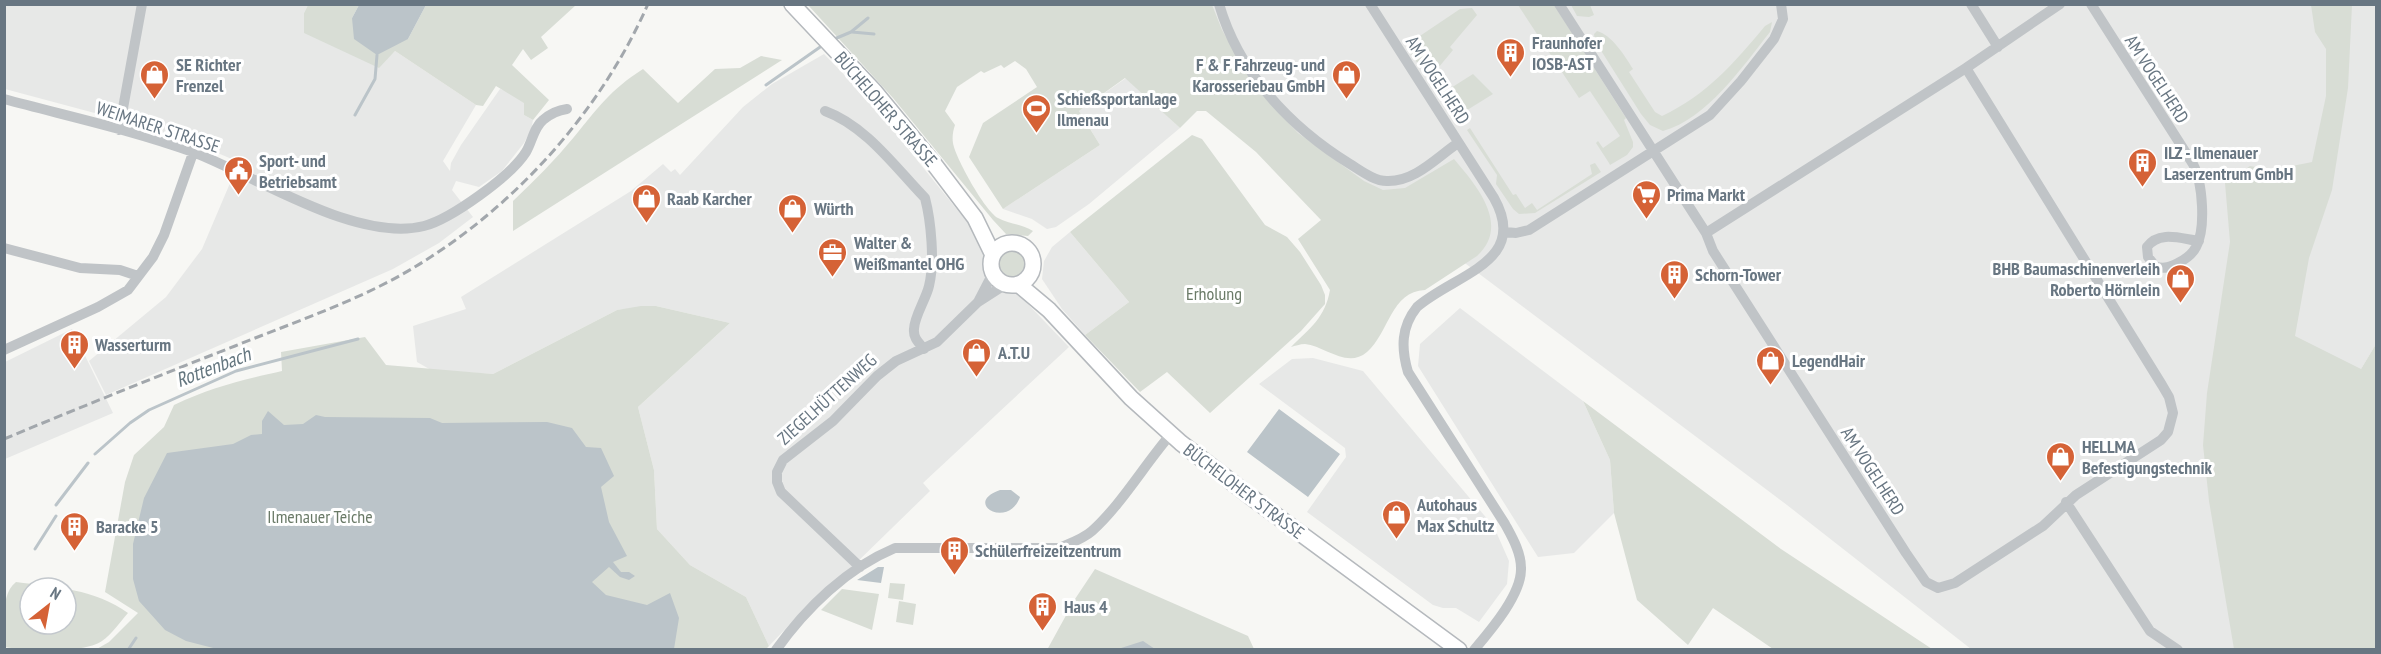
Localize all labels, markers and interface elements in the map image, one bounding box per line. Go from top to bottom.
place label: Fraunhofer IOSB-AST [1532,31,1603,75]
street label: AM VOGELHERD [2120,31,2194,127]
street label: AM VOGELHERD [1401,32,1475,128]
building icon: Fraunhofer IOSB-AST [1495,36,1527,78]
street label: BÜCHELOHER STRASSE [830,47,942,171]
place label: SE Richter Frenzel [176,53,242,97]
place label: F & F Fahrzeug- und Karosseriebau GmbH [1192,53,1325,97]
shop icon: SE Richter Frenzel [139,58,171,100]
shop icon: F & F Fahrzeug- und Karosseriebau GmbH [1330,58,1362,100]
place label: Schießsportanlage Ilmenau [1057,87,1177,131]
sports icon: Schießsportanlage Ilmenau [1020,92,1052,134]
street label: WEIMARER STRASSE [93,96,223,158]
place label: ILZ - Ilmenauer Laserzentrum GmbH [2164,141,2293,185]
building icon: ILZ - Ilmenauer Laserzentrum GmbH [2127,146,2159,188]
place label: Sport- und Betriebsamt [259,149,337,193]
public building icon: Sport- und Betriebsamt [222,154,254,196]
supermarket icon: Prima Markt [1630,178,1662,220]
shop icon: Raab Karcher [630,182,662,224]
place label: Prima Markt [1667,183,1746,206]
place label: Raab Karcher [667,187,752,210]
shop icon: Würth [777,192,809,234]
place label: Würth [813,197,854,220]
place label: Walter & Weißmantel OHG [853,231,964,275]
office icon: Walter & Weißmantel OHG [817,236,849,278]
place label: BHB Baumaschinenverleih Roberto Hörnlein [1993,257,2160,301]
building icon: Schorn-Tower [1658,258,1690,300]
shop icon: BHB Baumaschinenverleih Roberto Hörnlein [2165,262,2197,304]
place label: Schorn-Tower [1695,263,1782,286]
park label: Erholung [1186,282,1242,305]
building icon: Wasserturm [58,328,90,370]
place label: Wasserturm [94,333,171,356]
shop icon: A.T.U [961,336,993,378]
water label: Rottenbach [172,340,255,393]
place label: A.T.U [997,341,1030,364]
shop icon: LegendHair [1755,344,1787,386]
street label: ZIEGELHÜTTENWEG [773,348,881,450]
place label: LegendHair [1792,349,1866,372]
street label: AM VOGELHERD [1836,423,1910,519]
place label: HELLMA Befestigungstechnik [2082,435,2212,479]
street label: BÜCHELOHER STRASSE [1179,438,1309,544]
shop icon: HELLMA Befestigungstechnik [2045,440,2077,482]
place label: Autohaus Max Schultz [1416,493,1494,537]
shop icon: Autohaus Max Schultz [1380,498,1412,540]
park label: Ilmenauer Teiche [267,505,373,528]
building icon: Baracke 5 [59,510,91,552]
place label: Baracke 5 [96,515,159,538]
building icon: Schülerfreizeitzentrum [938,534,970,576]
place label: Schülerfreizeitzentrum [975,539,1121,562]
north arrow [18,576,78,636]
text: N [47,582,65,604]
building icon: Haus 4 [1027,590,1059,632]
place label: Haus 4 [1064,595,1108,618]

